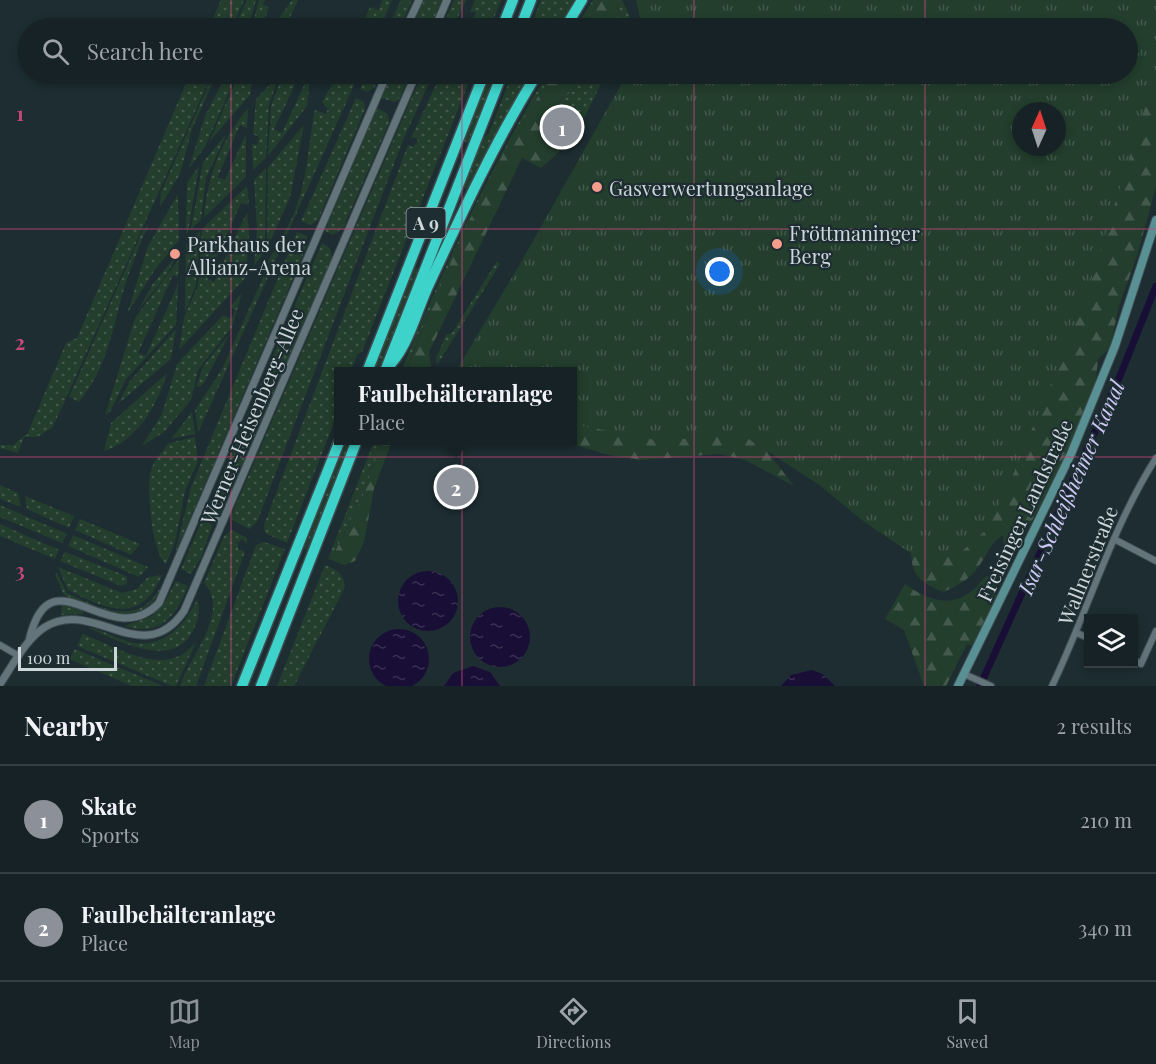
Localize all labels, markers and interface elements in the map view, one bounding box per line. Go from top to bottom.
search box [18,18,1138,84]
icon: search [39,35,72,68]
text: Search here [87,36,203,66]
text: 1 [16,99,24,126]
north arrow [1012,102,1066,156]
pin: 1 [542,104,582,150]
place label: Gasverwertungsanlage [609,174,813,201]
marker: Gasverwertungsanlage [590,180,604,194]
road number: A 9 [406,208,446,238]
place label: Fröttmaninger Berg [789,219,920,269]
place label: Parkhaus der Allianz-Arena [186,230,311,280]
marker: Fröttmaninger Berg [770,237,784,251]
marker: Parkhaus der Allianz-Arena [168,247,182,261]
your location [705,257,734,286]
street label: Werner-Heisenberg-Allee [193,304,309,529]
text: 2 [15,328,25,355]
popup [334,367,577,445]
water label: Isar-Schleißheimer Kanal [1010,374,1130,599]
text: Faulbehälteranlage [358,378,553,408]
text: Place [358,408,405,435]
street label: Freisinger Landstraße [970,414,1078,606]
pin: 2 [436,464,476,510]
street label: Wallnerstraße [1050,501,1123,629]
text: 3 [15,556,25,583]
map controls [1084,614,1138,668]
button: layers [1084,614,1138,668]
scale bar [18,644,117,672]
text: 100 m [27,647,70,668]
text: Nearby [24,708,109,743]
text: 2 results [1057,712,1132,739]
text: Skate [81,791,137,821]
text: 1 [40,806,47,833]
text: 210 m [1080,806,1132,833]
text: Sports [81,821,139,848]
text: Faulbehälteranlage [81,899,276,929]
text: 2 [38,914,49,941]
text: 340 m [1078,914,1132,941]
text: Place [81,929,128,956]
tab: Map [168,995,201,1052]
tab: Directions [536,995,611,1052]
tab: Saved [947,995,988,1052]

